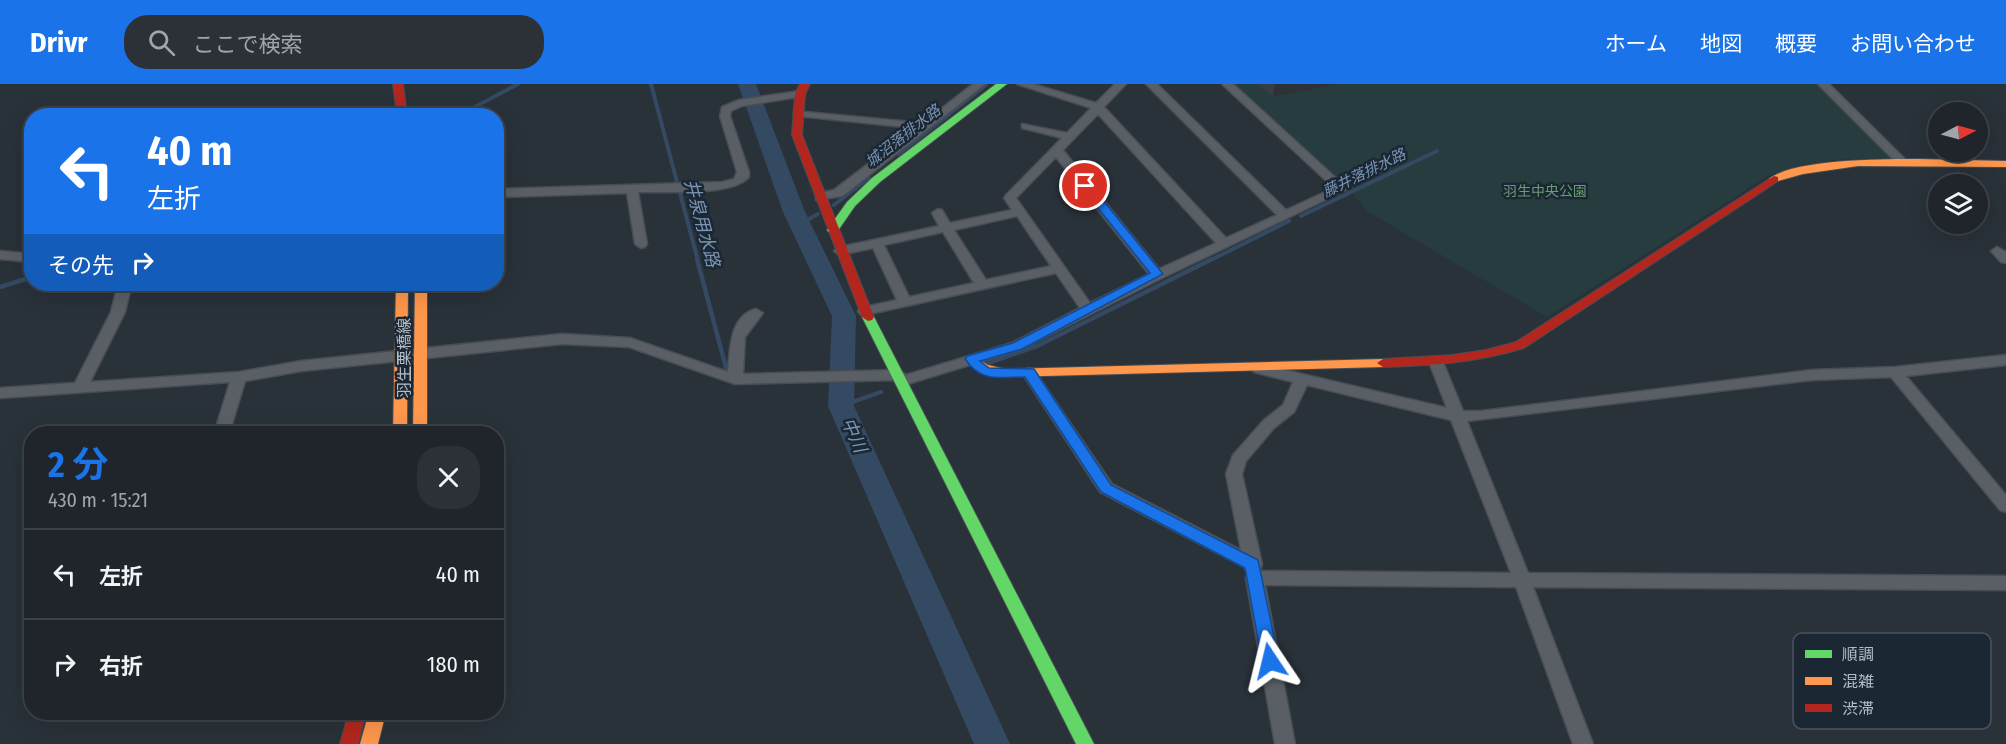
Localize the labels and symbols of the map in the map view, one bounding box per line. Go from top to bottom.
water label: 城沼落排水路 [862,100,946,171]
north arrow [1928,102,1988,162]
water label: 藤井落排水路 [1320,144,1410,201]
pin [1059,160,1110,211]
water label: 井泉用水路 [680,177,725,271]
park label: 羽生中央公園 [1503,183,1587,200]
street label: 羽生栗橋線 [395,318,414,398]
water label: 中川 [837,414,872,458]
position arrow [1238,629,1302,693]
legend [1793,633,1991,729]
text: 順調 [1842,645,1874,664]
text: 混雑 [1842,672,1874,691]
text: 渋滞 [1842,699,1874,718]

